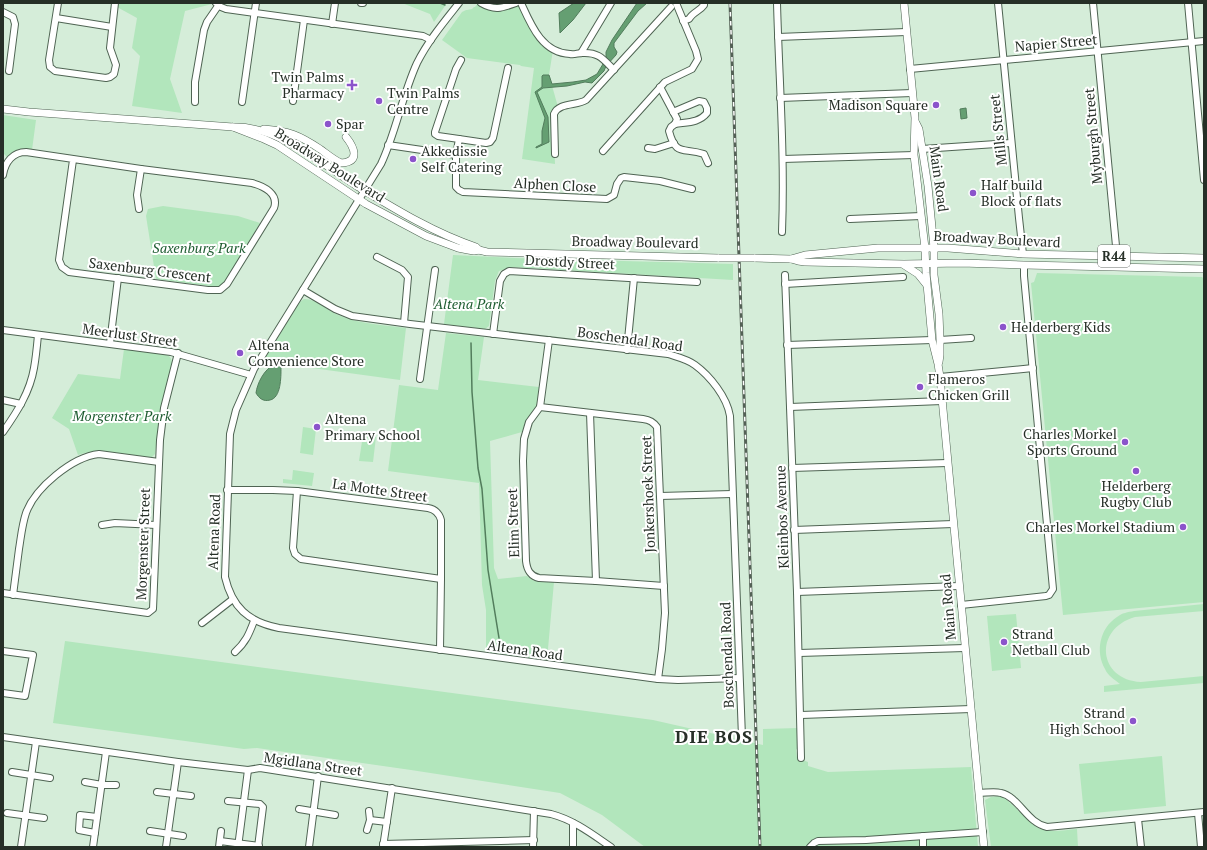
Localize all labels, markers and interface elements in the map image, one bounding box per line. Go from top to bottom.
street label: Napier Street [1014,29,1099,56]
place label: Twin Palms Pharmacy [271,67,345,102]
marker: Twin Palms Pharmacy [347,80,357,90]
place label: Twin Palms Centre [387,83,460,118]
street label: Myburgh Street [1079,86,1106,185]
street label: Mills Street [984,93,1011,167]
place label: Madison Square [829,95,928,114]
marker: Twin Palms Centre [374,96,384,106]
marker: Madison Square [931,100,941,110]
place label: Spar [336,114,364,133]
marker: Spar [323,119,333,129]
street label: Broadway Boulevard [271,123,389,206]
place label: Akkedissie Self Catering [421,141,502,176]
street label: Main Road [925,145,954,213]
marker: Akkedissie Self Catering [408,154,418,164]
street label: Alphen Close [513,173,597,196]
place label: Half build Block of flats [981,175,1062,210]
marker: Half build Block of flats [968,188,978,198]
street label: Broadway Boulevard [933,226,1061,251]
street label: Broadway Boulevard [571,231,699,252]
park label: Saxenburg Park [152,238,246,257]
road number: R44 [1098,245,1130,267]
street label: Drostdy Street [525,250,616,273]
street label: Saxenburg Crescent [88,253,213,287]
park label: Altena Park [433,294,505,313]
place label: Helderberg Kids [1011,317,1111,336]
street label: Meerlust Street [81,318,180,351]
street label: Boschendal Road [576,322,684,355]
marker: Helderberg Kids [998,322,1008,332]
place label: Altena Convenience Store [248,335,364,370]
marker: Altena Convenience Store [235,348,245,358]
place label: Flameros Chicken Grill [928,369,1009,404]
marker: Flameros Chicken Grill [915,382,925,392]
park label: Morgenster Park [72,406,172,425]
place label: Altena Primary School [325,409,420,444]
marker: Altena Primary School [312,422,322,432]
place label: Charles Morkel Sports Ground [1023,424,1117,459]
street label: Jonkershoek Street [636,434,659,553]
marker: Charles Morkel Sports Ground [1120,437,1130,447]
street label: Kleinbos Avenue [770,465,793,569]
marker: Helderberg Rugby Club [1131,466,1141,476]
street label: La Motte Street [331,473,430,506]
place label: Helderberg Rugby Club [1100,476,1172,511]
street label: Morgenster Street [131,487,154,600]
street label: Elim Street [502,487,523,558]
street label: Altena Road [203,493,224,570]
place label: Charles Morkel Stadium [1026,517,1175,536]
marker: Charles Morkel Stadium [1178,522,1188,532]
street label: Main Road [935,573,960,641]
street label: Boschendal Road [715,601,738,708]
place label: Strand Netball Club [1012,624,1090,659]
street label: Altena Road [486,635,564,664]
marker: Strand Netball Club [999,637,1009,647]
place label: Strand High School [1050,703,1125,738]
marker: Strand High School [1128,716,1138,726]
district label: DIE BOS [675,724,753,748]
street label: Mgidlana Street [263,747,364,780]

